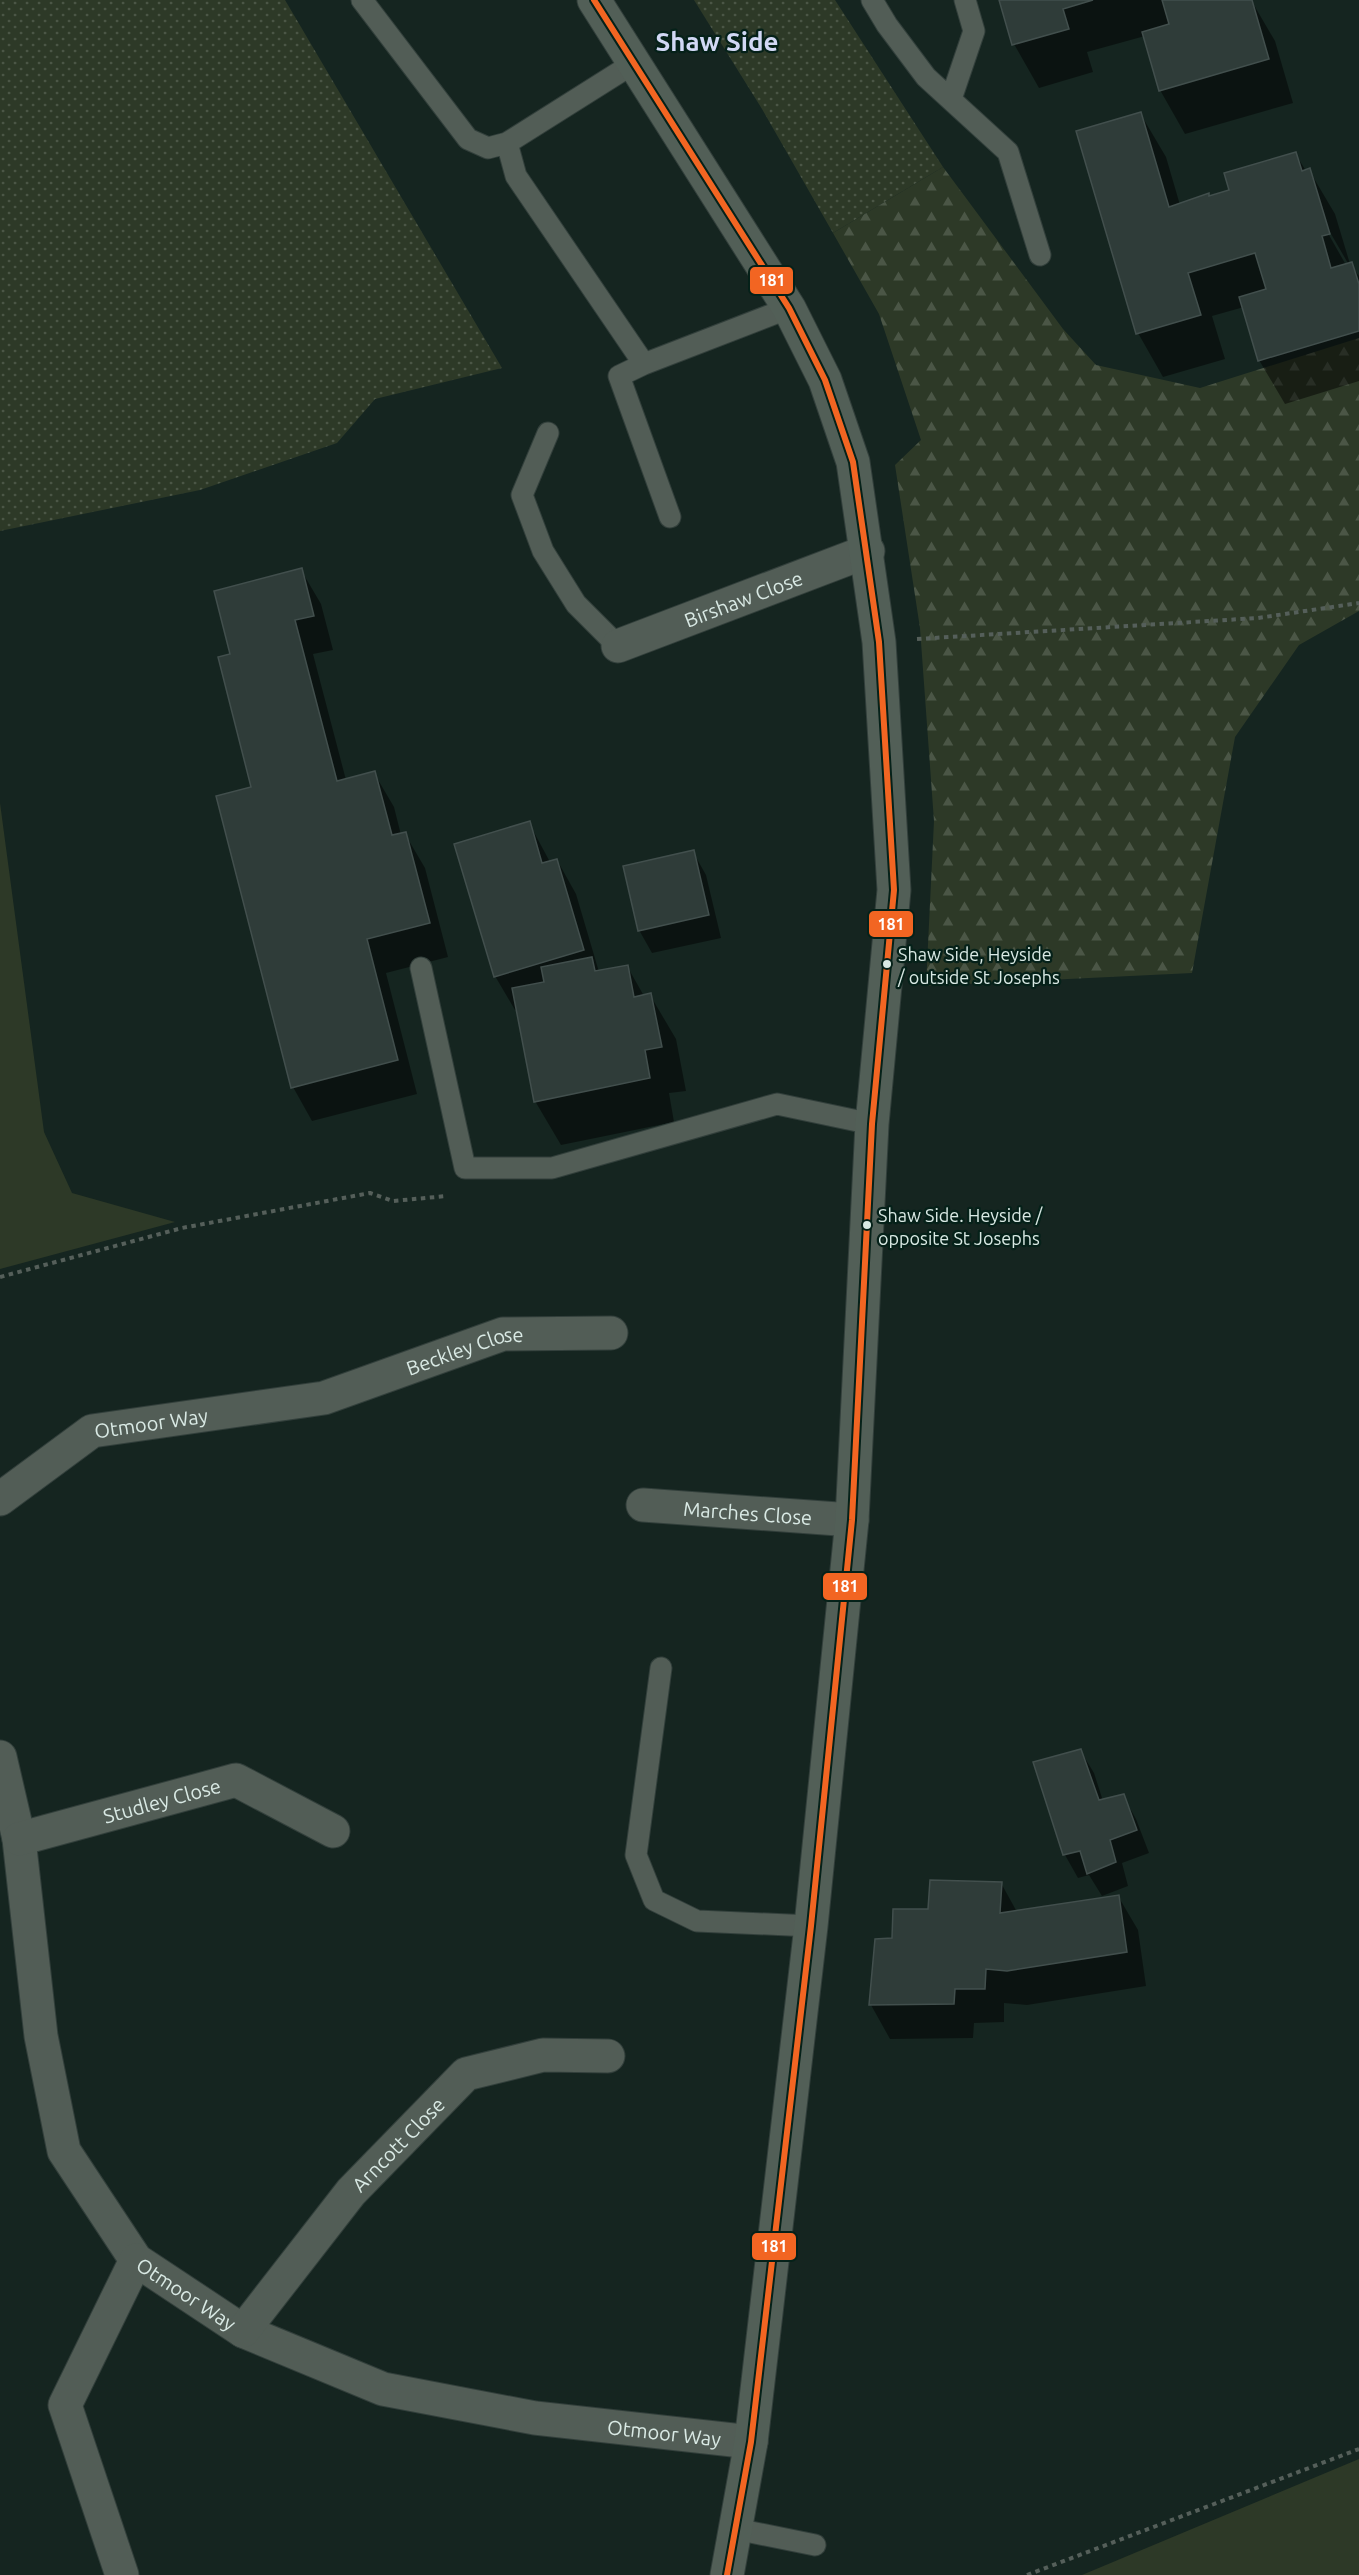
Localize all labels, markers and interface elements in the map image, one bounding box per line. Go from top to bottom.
district label: Shaw Side [656,27,778,56]
line badge: 181 [749,266,794,295]
text: 181 [758,271,786,289]
street label: Birshaw Close [681,566,806,631]
line badge: 181 [868,910,914,938]
text: 181 [877,915,905,933]
place label: Shaw Side, Heyside / outside St Josephs [897,944,1060,987]
marker: Shaw Side, Heyside / outside St Josephs [881,958,893,970]
place label: Shaw Side. Heyside / opposite St Josephs [878,1205,1044,1248]
marker: Shaw Side. Heyside / opposite St Josephs [861,1219,873,1231]
street label: Beckley Close [403,1322,524,1379]
street label: Otmoor Way [93,1403,210,1442]
street label: Marches Close [682,1496,813,1529]
line badge: 181 [822,1572,868,1601]
text: 181 [831,1577,859,1595]
street label: Studley Close [100,1773,223,1827]
street label: Arncott Close [347,2092,449,2196]
line badge: 181 [751,2232,797,2261]
text: 181 [760,2237,788,2255]
street label: Otmoor Way [133,2252,241,2335]
street label: Otmoor Way [606,2415,723,2450]

